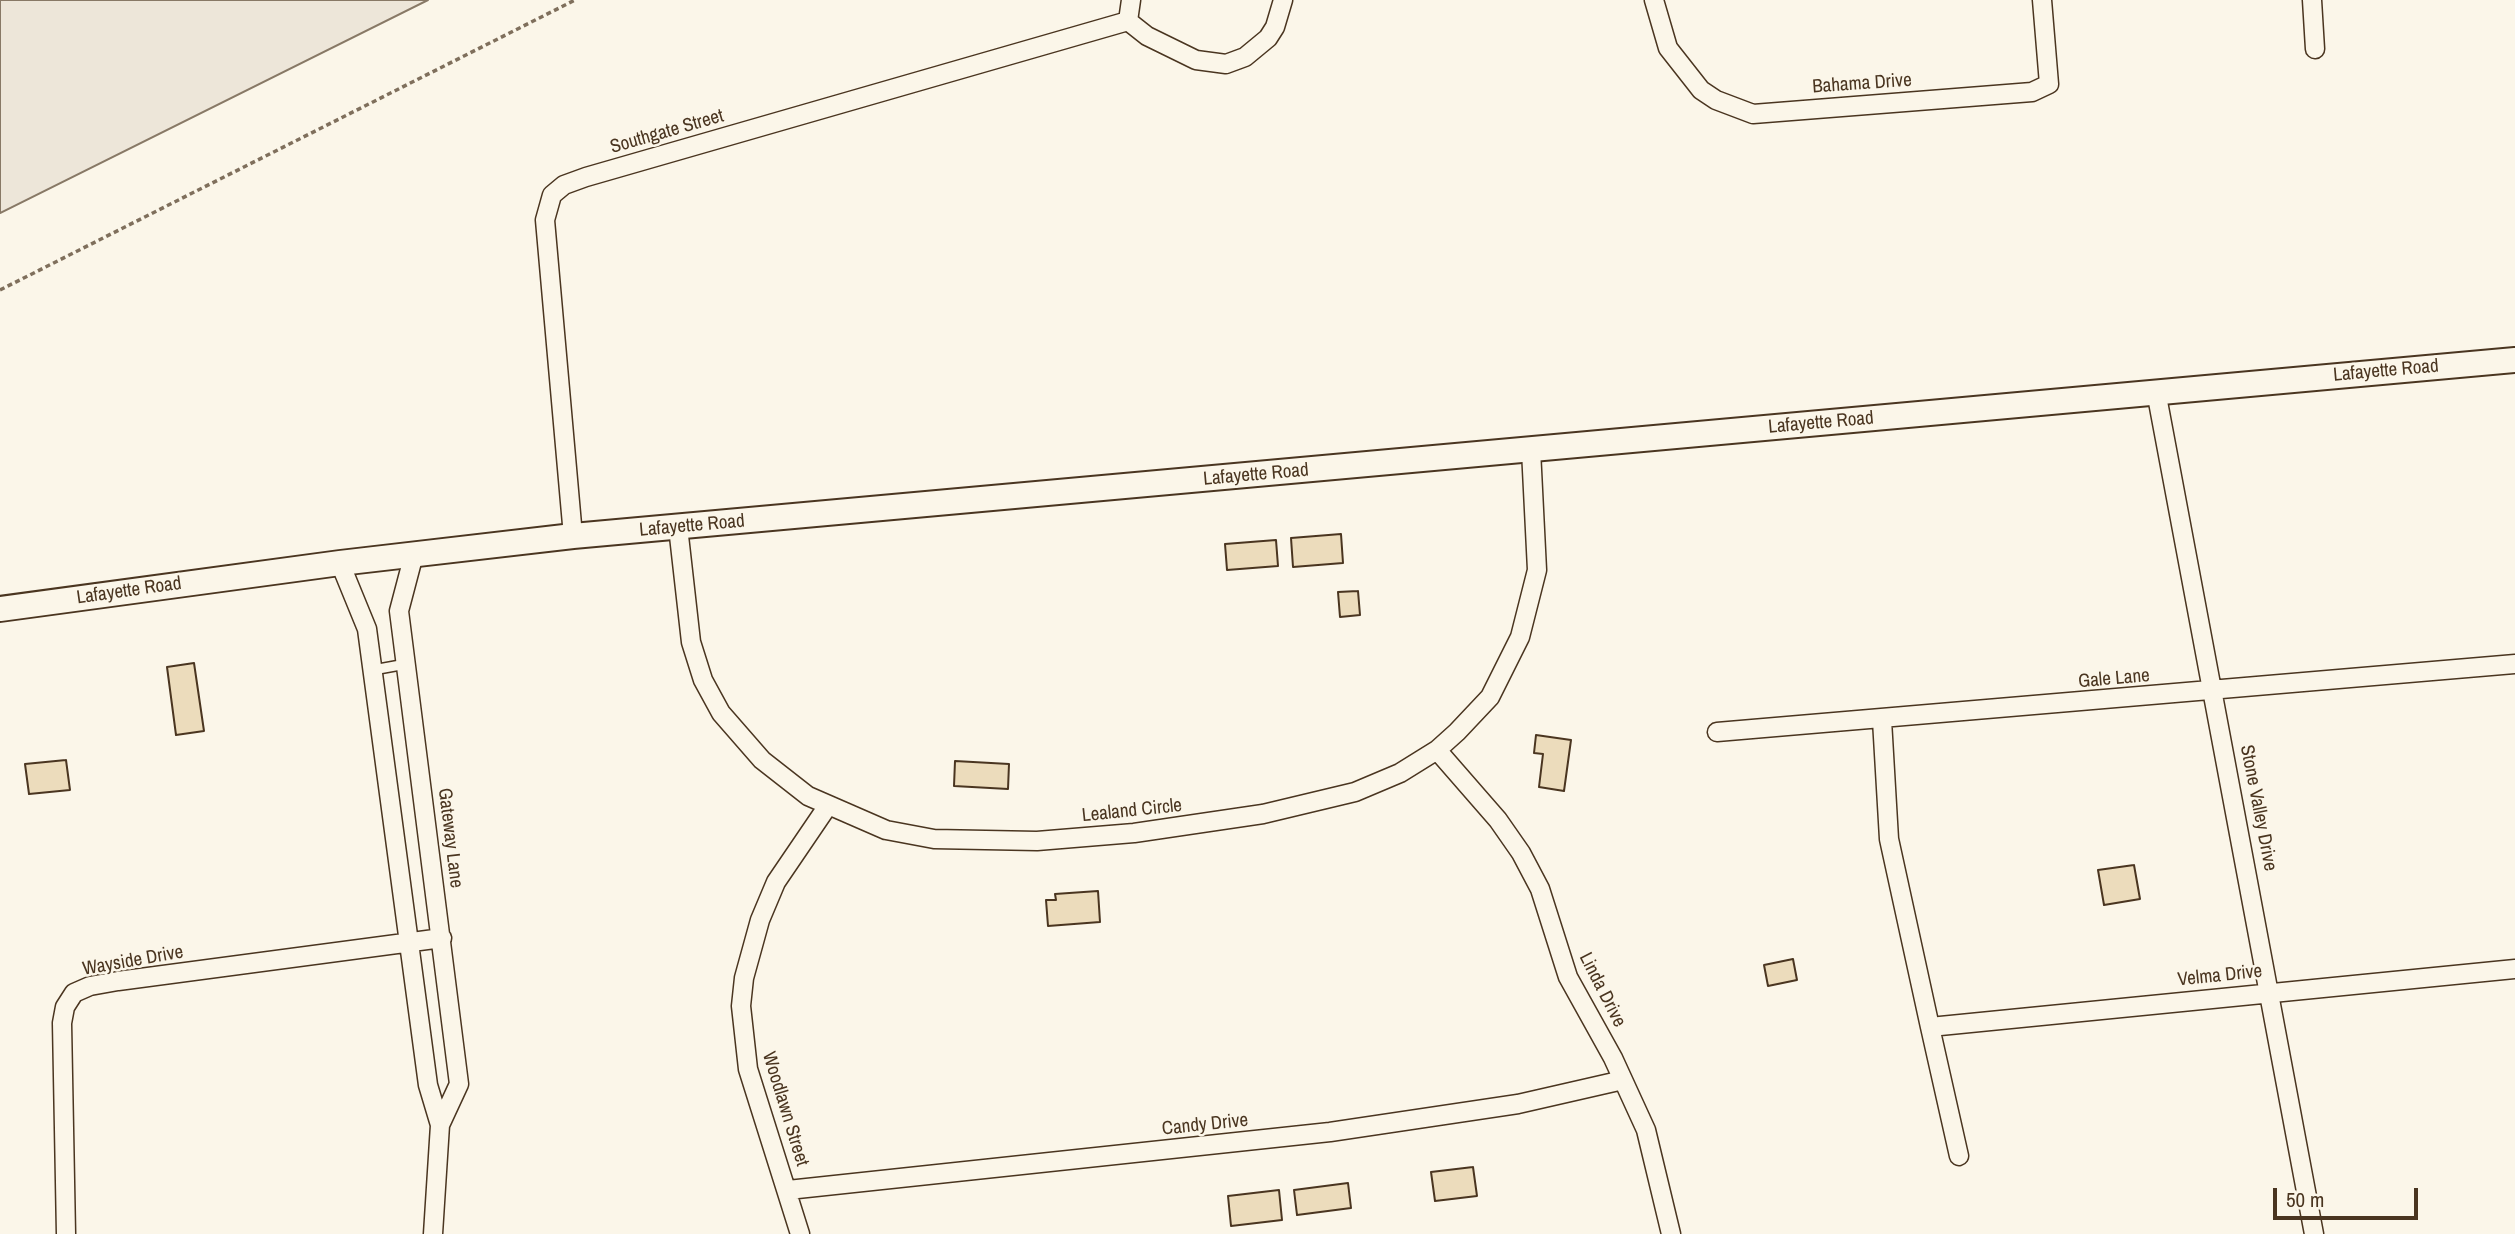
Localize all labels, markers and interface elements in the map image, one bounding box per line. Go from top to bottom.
street label: Bahama Drive [1812,69,1912,99]
street label: Southgate Street [608,105,726,159]
street label: Lafayette Road [2332,355,2440,387]
street label: Lafayette Road [1767,407,1875,439]
street label: Lafayette Road [1202,459,1310,491]
street label: Lafayette Road [638,510,746,542]
street label: Lafayette Road [75,572,183,610]
street label: Gale Lane [2077,665,2151,693]
street label: Stone Valley Drive [2235,743,2281,873]
street label: Gateway Lane [433,787,467,889]
street label: Lealand Circle [1081,794,1183,828]
street label: Wayside Drive [81,941,185,981]
street label: Linda Drive [1574,949,1630,1031]
street label: Velma Drive [2177,960,2263,992]
street label: Woodlawn Street [757,1049,813,1169]
street label: Candy Drive [1161,1109,1249,1141]
scale bar [2277,1174,2422,1218]
text: 50 m [2286,1185,2324,1214]

